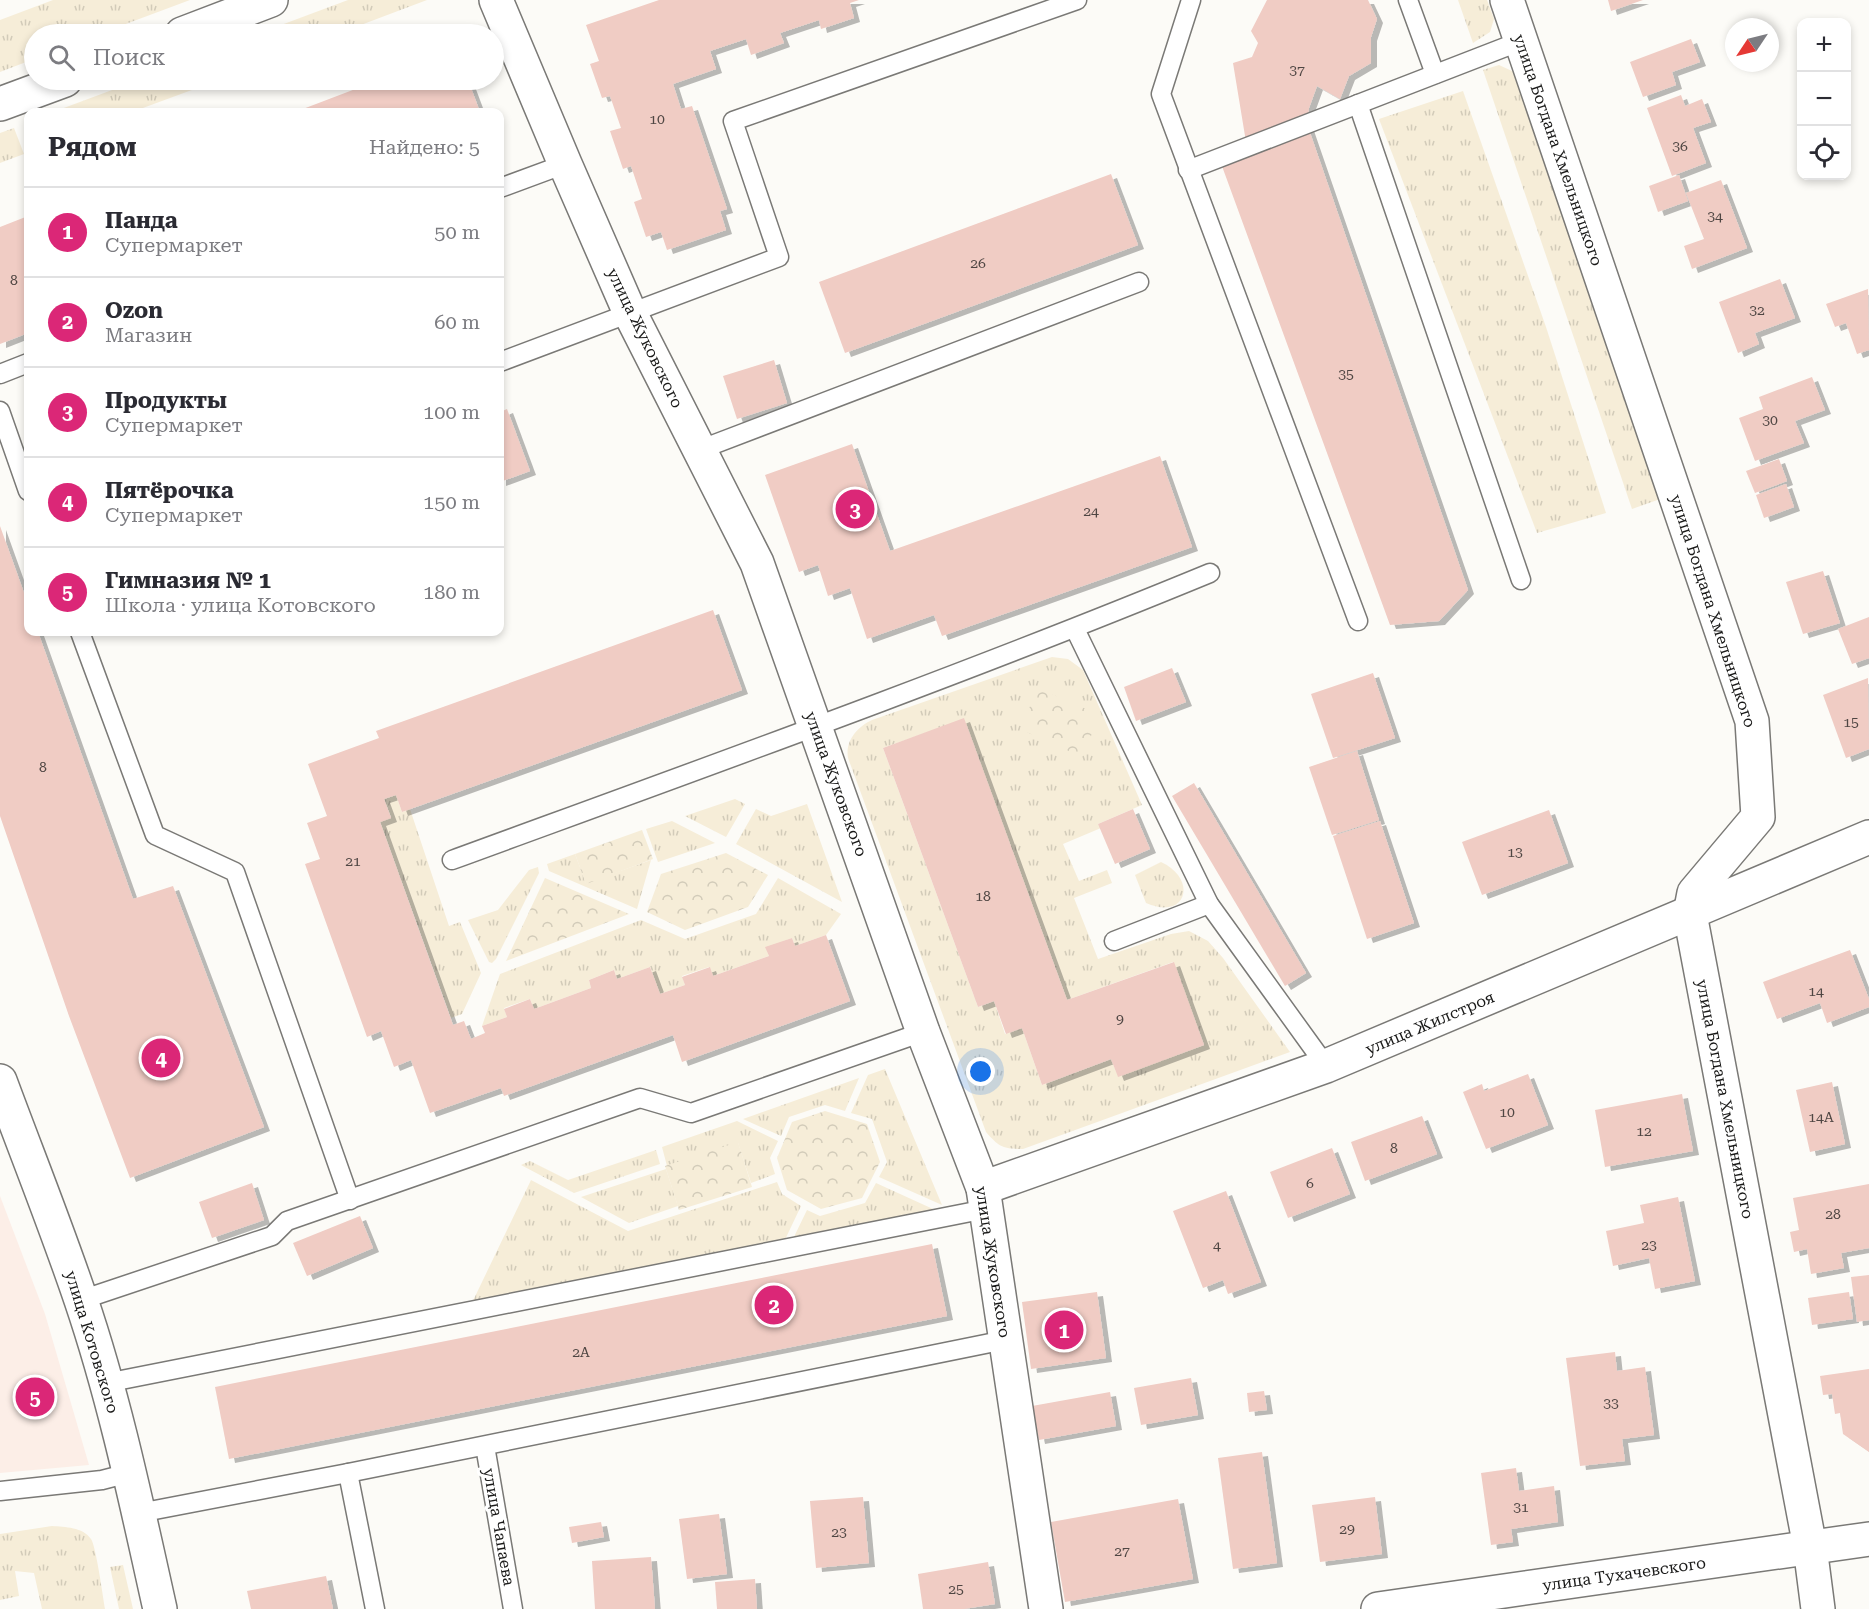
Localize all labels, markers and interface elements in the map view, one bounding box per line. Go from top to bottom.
north arrow [1725,18,1779,72]
map controls [1797,18,1851,180]
button: + [1797,18,1851,72]
search box [24,24,504,90]
street label: улица Богдана Хмельницкого [1509,32,1607,268]
icon: search [45,41,78,74]
text: Поиск [93,45,165,70]
house number: 37 [1289,62,1305,78]
button: − [1797,72,1851,126]
house number: 10 [649,111,665,127]
button: locate [1797,126,1851,180]
text: Рядом [48,132,137,162]
text: Найдено: 5 [369,135,480,159]
house number: 36 [1672,138,1688,154]
text: Панда [105,208,178,233]
house number: 34 [1707,208,1723,224]
text: 1 [62,220,73,244]
text: 50 m [434,220,480,244]
text: Супермаркет [105,233,243,257]
house number: 26 [970,255,986,271]
street label: улица Жуковского [603,265,687,411]
house number: 8 [10,272,18,288]
text: Ozon [105,298,163,323]
house number: 32 [1749,302,1765,318]
text: 2 [62,310,73,334]
text: 60 m [434,310,480,334]
text: Магазин [105,323,192,347]
house number: 35 [1338,366,1354,382]
text: Продукты [105,388,227,413]
text: 3 [62,400,73,424]
text: 100 m [423,400,480,424]
house number: 30 [1762,412,1778,428]
text: Супермаркет [105,413,243,437]
text: Пятёрочка [105,478,234,503]
pin: 3 [836,486,874,532]
text: 4 [62,490,73,514]
text: 150 m [423,490,480,514]
street label: улица Богдана Хмельницкого [1666,492,1760,730]
text: Супермаркет [105,503,243,527]
house number: 24 [1083,503,1099,519]
text: Гимназия № 1 [105,568,271,593]
text: 5 [62,580,73,604]
text: 180 m [423,580,480,604]
text: Школа · улица Котовского [105,593,376,617]
street label: улица Жуковского [801,709,871,859]
house number: 15 [1843,714,1859,730]
house number: 8 [39,759,47,775]
house number: 13 [1507,844,1523,860]
house number: 21 [345,853,361,869]
house number: 18 [975,888,991,904]
street label: улица Богдана Хмельницкого [1692,978,1758,1221]
house number: 14 [1808,983,1824,999]
street label: улица Жилстроя [1363,987,1497,1059]
house number: 9 [1116,1011,1124,1027]
pin: 4 [142,1036,180,1080]
your location [966,1057,995,1086]
house number: 10 [1499,1104,1515,1120]
house number: 14А [1808,1109,1834,1125]
house number: 12 [1636,1123,1652,1139]
house number: 8 [1390,1140,1398,1156]
house number: 6 [1306,1175,1314,1191]
street label: улица Жуковского [972,1185,1014,1339]
house number: 28 [1825,1206,1841,1222]
house number: 4 [1213,1237,1221,1253]
house number: 23 [1641,1237,1657,1253]
street label: улица Котовского [61,1268,123,1416]
pin: 2 [754,1282,794,1328]
pin: 1 [1044,1308,1084,1352]
house number: 2А [572,1344,590,1360]
pin: 5 [15,1374,54,1420]
house number: 33 [1603,1395,1619,1411]
street label: улица Чапаева [479,1467,519,1588]
house number: 31 [1513,1499,1529,1515]
house number: 29 [1339,1521,1355,1537]
house number: 23 [831,1524,847,1540]
house number: 27 [1114,1543,1130,1559]
street label: улица Тухачевского [1541,1553,1707,1595]
house number: 25 [948,1581,964,1597]

